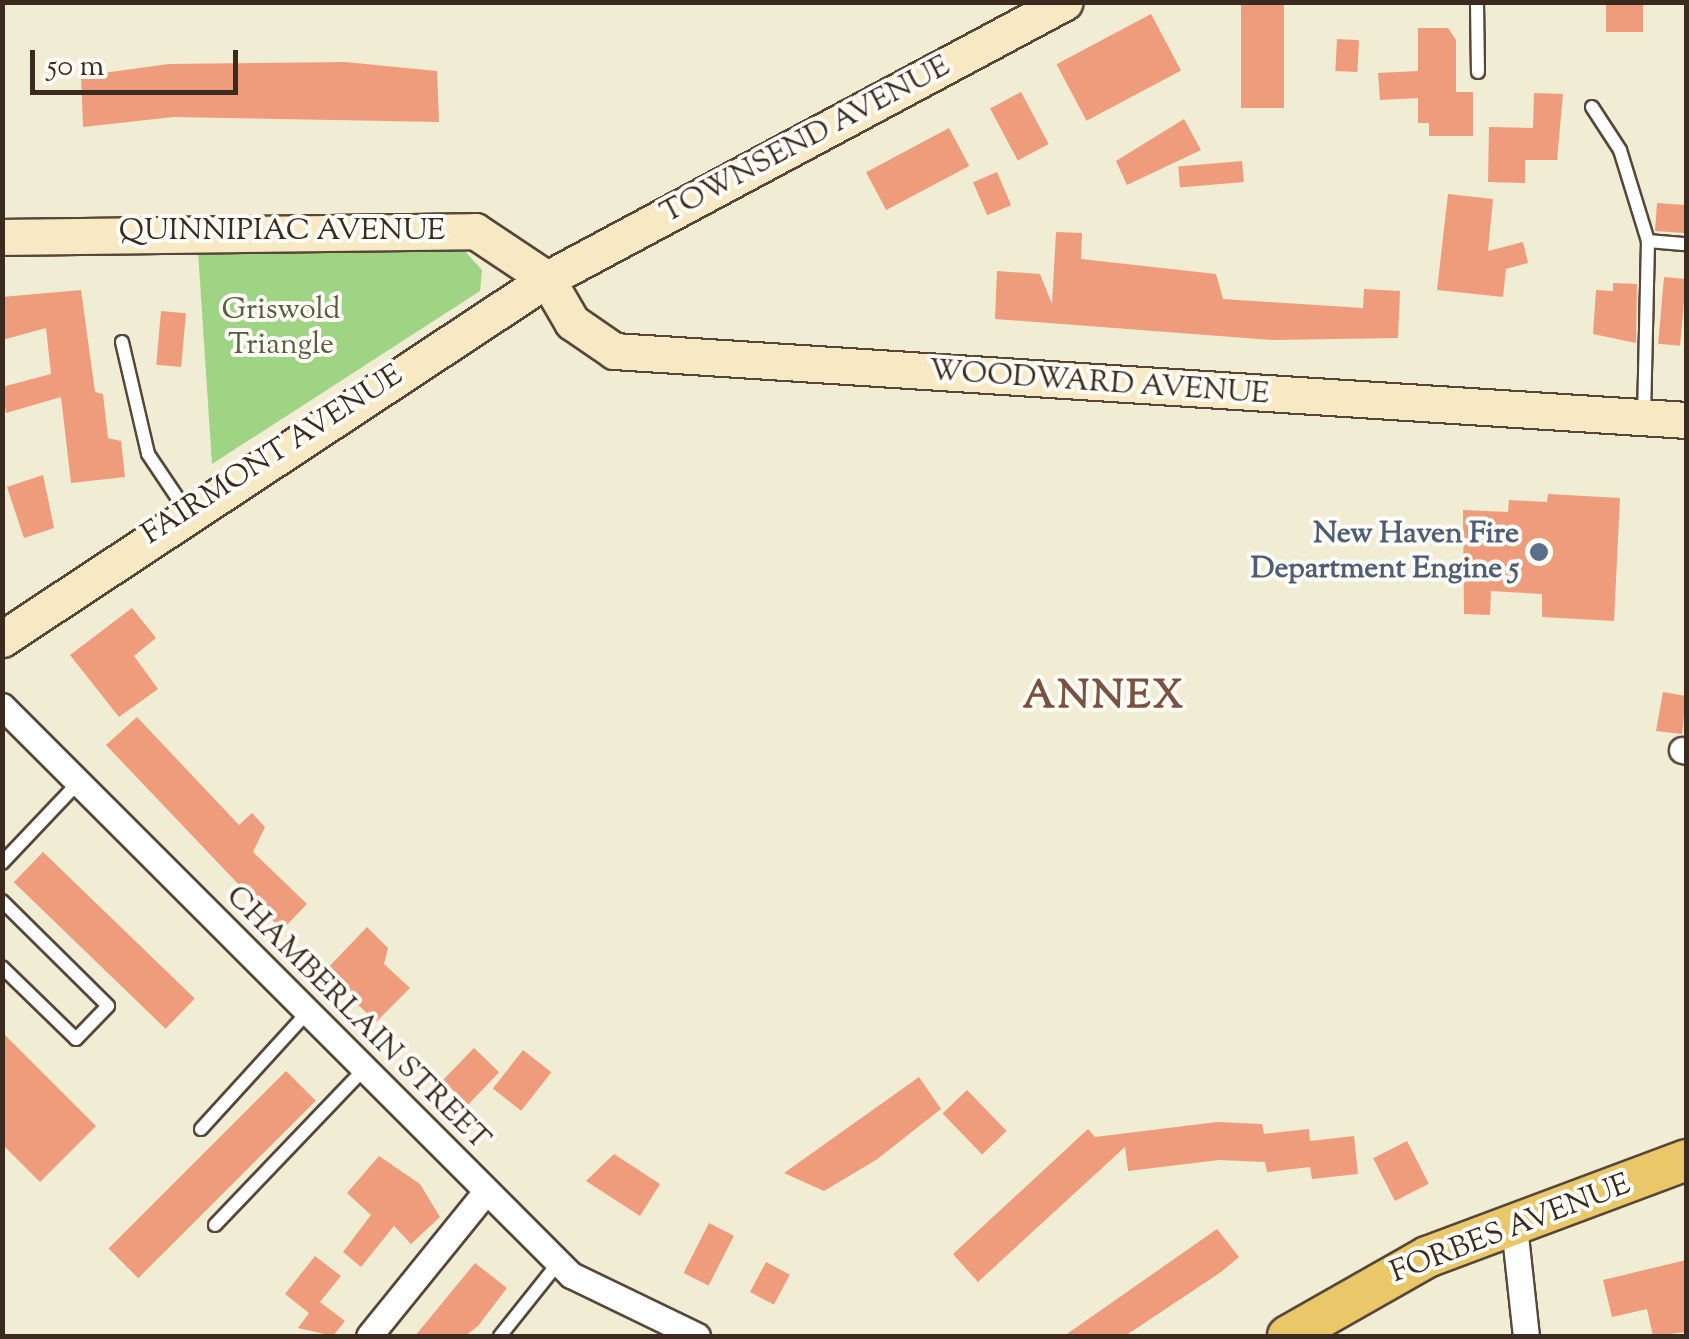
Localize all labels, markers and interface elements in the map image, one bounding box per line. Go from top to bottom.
scale bar [35,30,242,92]
text: 50 m [47,46,104,89]
street label: TOWNSEND AVENUE [655,49,957,233]
street label: QUINNIPIAC AVENUE [119,214,445,250]
park label: Griswold Triangle [222,293,340,364]
street label: WOODWARD AVENUE [928,354,1270,414]
street label: FAIRMONT AVENUE [136,358,410,554]
place label: New Haven Fire Department Engine 5 [1251,517,1519,588]
marker: New Haven Fire Department Engine 5 [1528,541,1550,563]
district label: ANNEX [1022,674,1186,722]
street label: CHAMBERLAIN STREET [217,879,497,1159]
street label: FORBES AVENUE [1386,1168,1636,1292]

